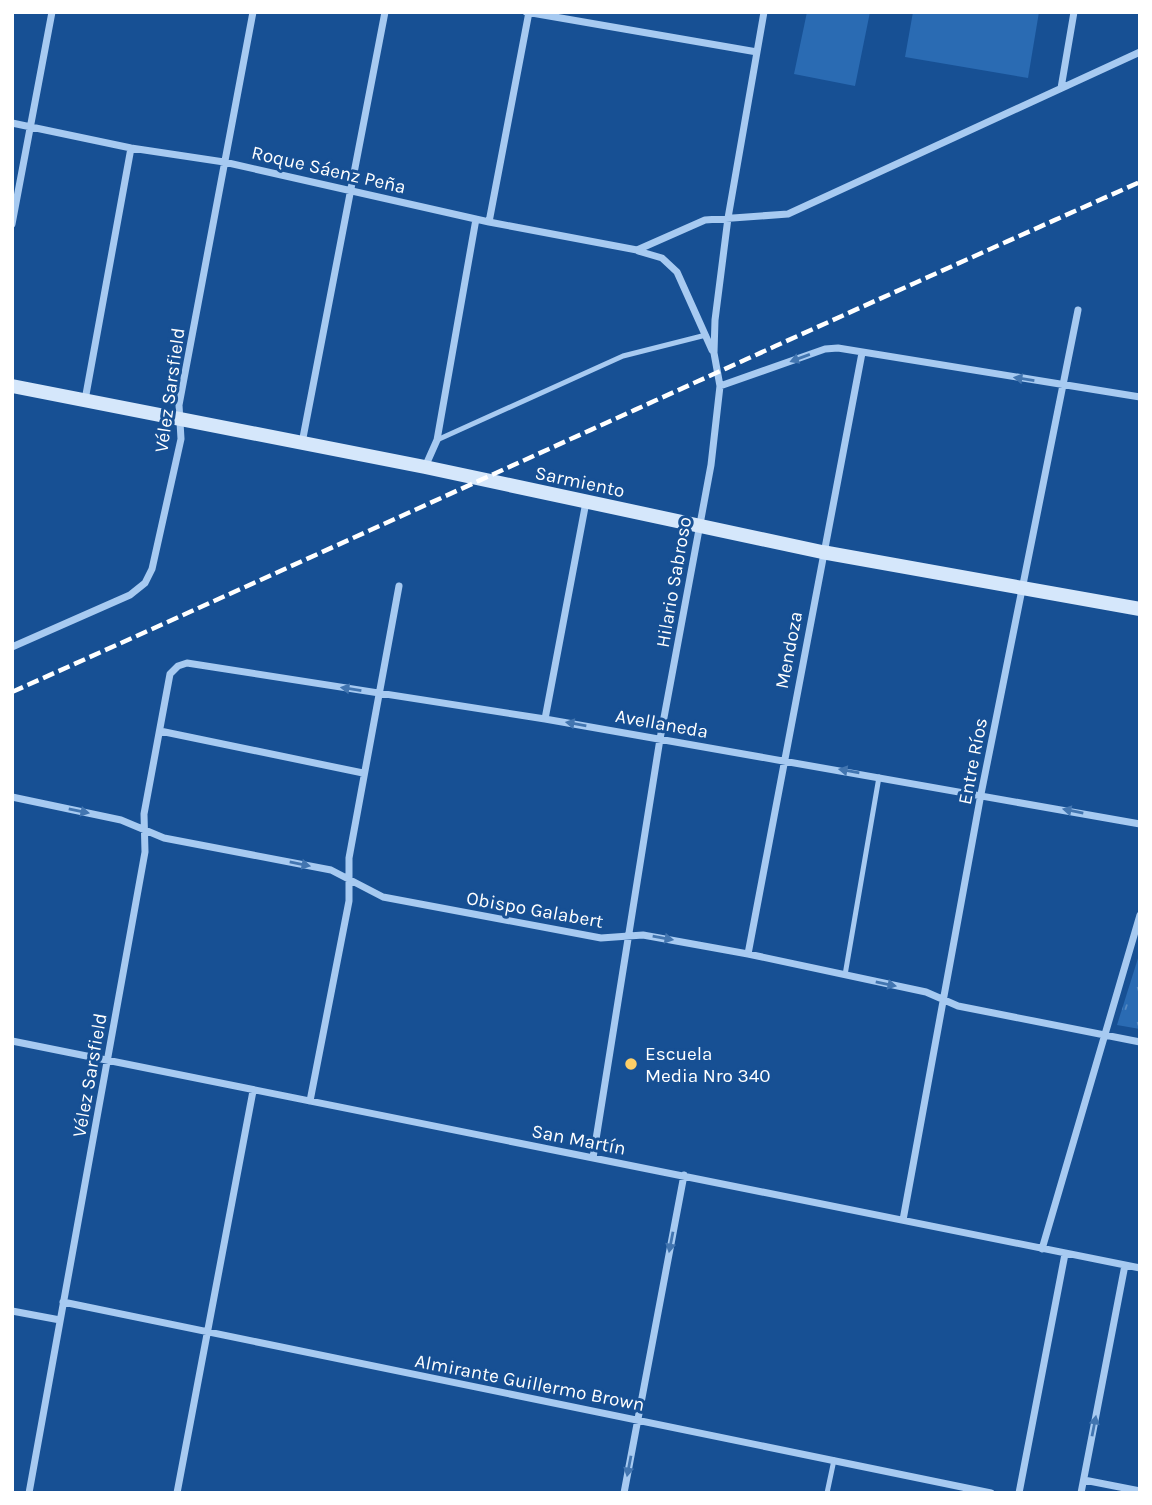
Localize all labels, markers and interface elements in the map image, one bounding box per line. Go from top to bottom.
street label: Roque Sáenz Peña [249,142,408,198]
street label: Vélez Sarsfield [150,326,190,454]
one-way arrow [790,352,811,363]
one-way arrow [1013,373,1035,384]
street label: Sarmiento [533,462,627,502]
street label: Hilario Sabroso [652,515,696,649]
street label: Mendoza [771,610,807,691]
one-way arrow [340,683,362,694]
street label: Avellaneda [614,705,710,743]
street label: Entre Ríos [954,716,992,807]
one-way arrow [565,718,587,729]
one-way arrow [838,765,860,776]
one-way arrow [68,805,90,816]
one-way arrow [1062,805,1084,816]
one-way arrow [289,859,311,870]
street label: Obispo Galabert [465,887,605,933]
one-way arrow [652,933,674,944]
one-way arrow [875,978,897,989]
street label: Vélez Sarsfield [68,1011,112,1139]
place label: Escuela Media Nro 340 [645,1043,771,1087]
marker: Escuela Media Nro 340 [623,1056,639,1072]
street label: San Martín [530,1120,628,1160]
one-way arrow [665,1231,676,1253]
street label: Almirante Guillermo Brown [413,1350,647,1416]
one-way arrow [1089,1415,1100,1437]
one-way arrow [623,1455,634,1477]

